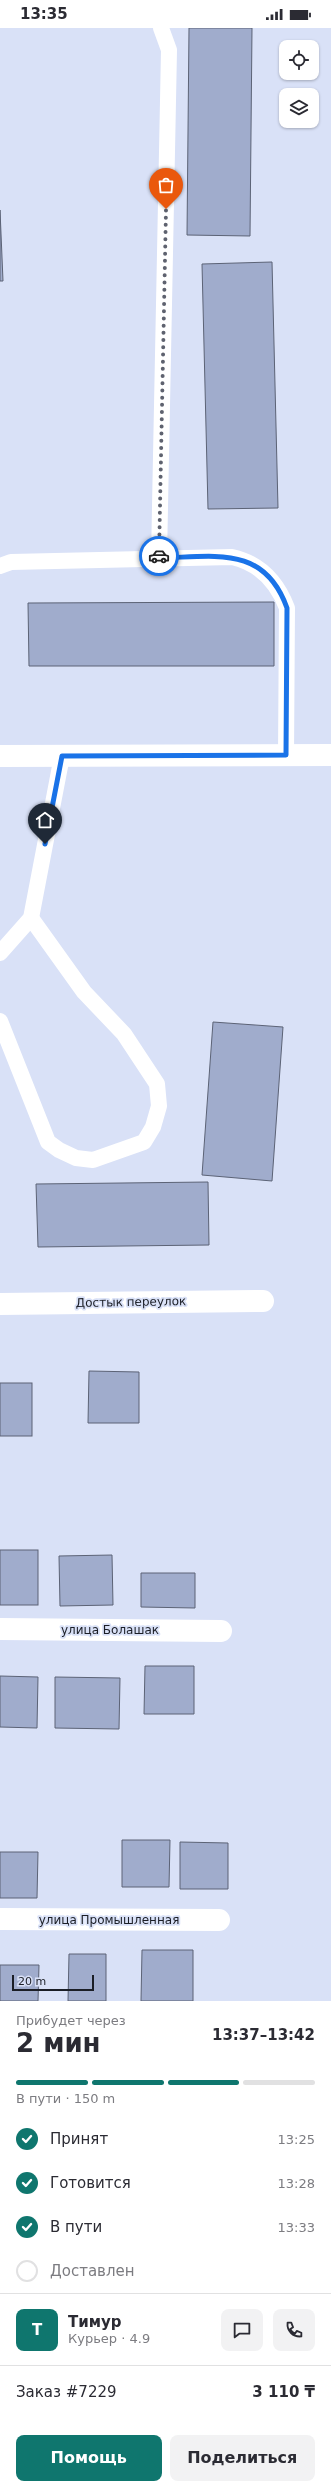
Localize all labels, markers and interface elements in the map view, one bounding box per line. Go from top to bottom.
text: 13:35 [20,5,68,23]
map controls [279,40,319,128]
button: locate [279,40,319,80]
button: layers [279,88,319,128]
pin [149,168,183,209]
icon: bag [155,174,177,196]
courier [139,536,179,576]
icon: car [148,545,170,567]
pin [28,803,62,844]
icon: home [34,809,56,831]
street label: Достык переулок [76,1294,186,1310]
street label: улица Болашак [61,1623,159,1637]
street label: улица Промышленная [39,1913,179,1927]
scale bar [12,1973,94,1992]
text: 20 m [18,1975,46,1988]
text: Прибудет через [16,2013,126,2028]
text: 13:37–13:42 [212,2026,315,2044]
text: 2 мин [16,2028,101,2058]
text: В пути · 150 m [16,2091,115,2106]
icon: check [16,2128,38,2150]
text: Принят [50,2130,108,2148]
text: 13:25 [278,2132,315,2147]
icon: check [16,2172,38,2194]
text: Готовится [50,2174,131,2192]
text: 13:28 [278,2176,315,2191]
icon: check [16,2216,38,2238]
text: В пути [50,2218,102,2236]
text: 13:33 [278,2220,315,2235]
text: Доставлен [50,2262,135,2280]
button: chat [221,2309,263,2351]
button: phone [273,2309,315,2351]
text: Тимур [68,2313,122,2331]
text: Т [32,2321,42,2339]
text: Курьер · 4.9 [68,2331,150,2346]
text: Заказ #7229 [16,2383,117,2401]
text: 3 110 ₸ [252,2383,315,2401]
button: Помощь [16,2435,162,2481]
button: Поделиться [170,2435,315,2481]

